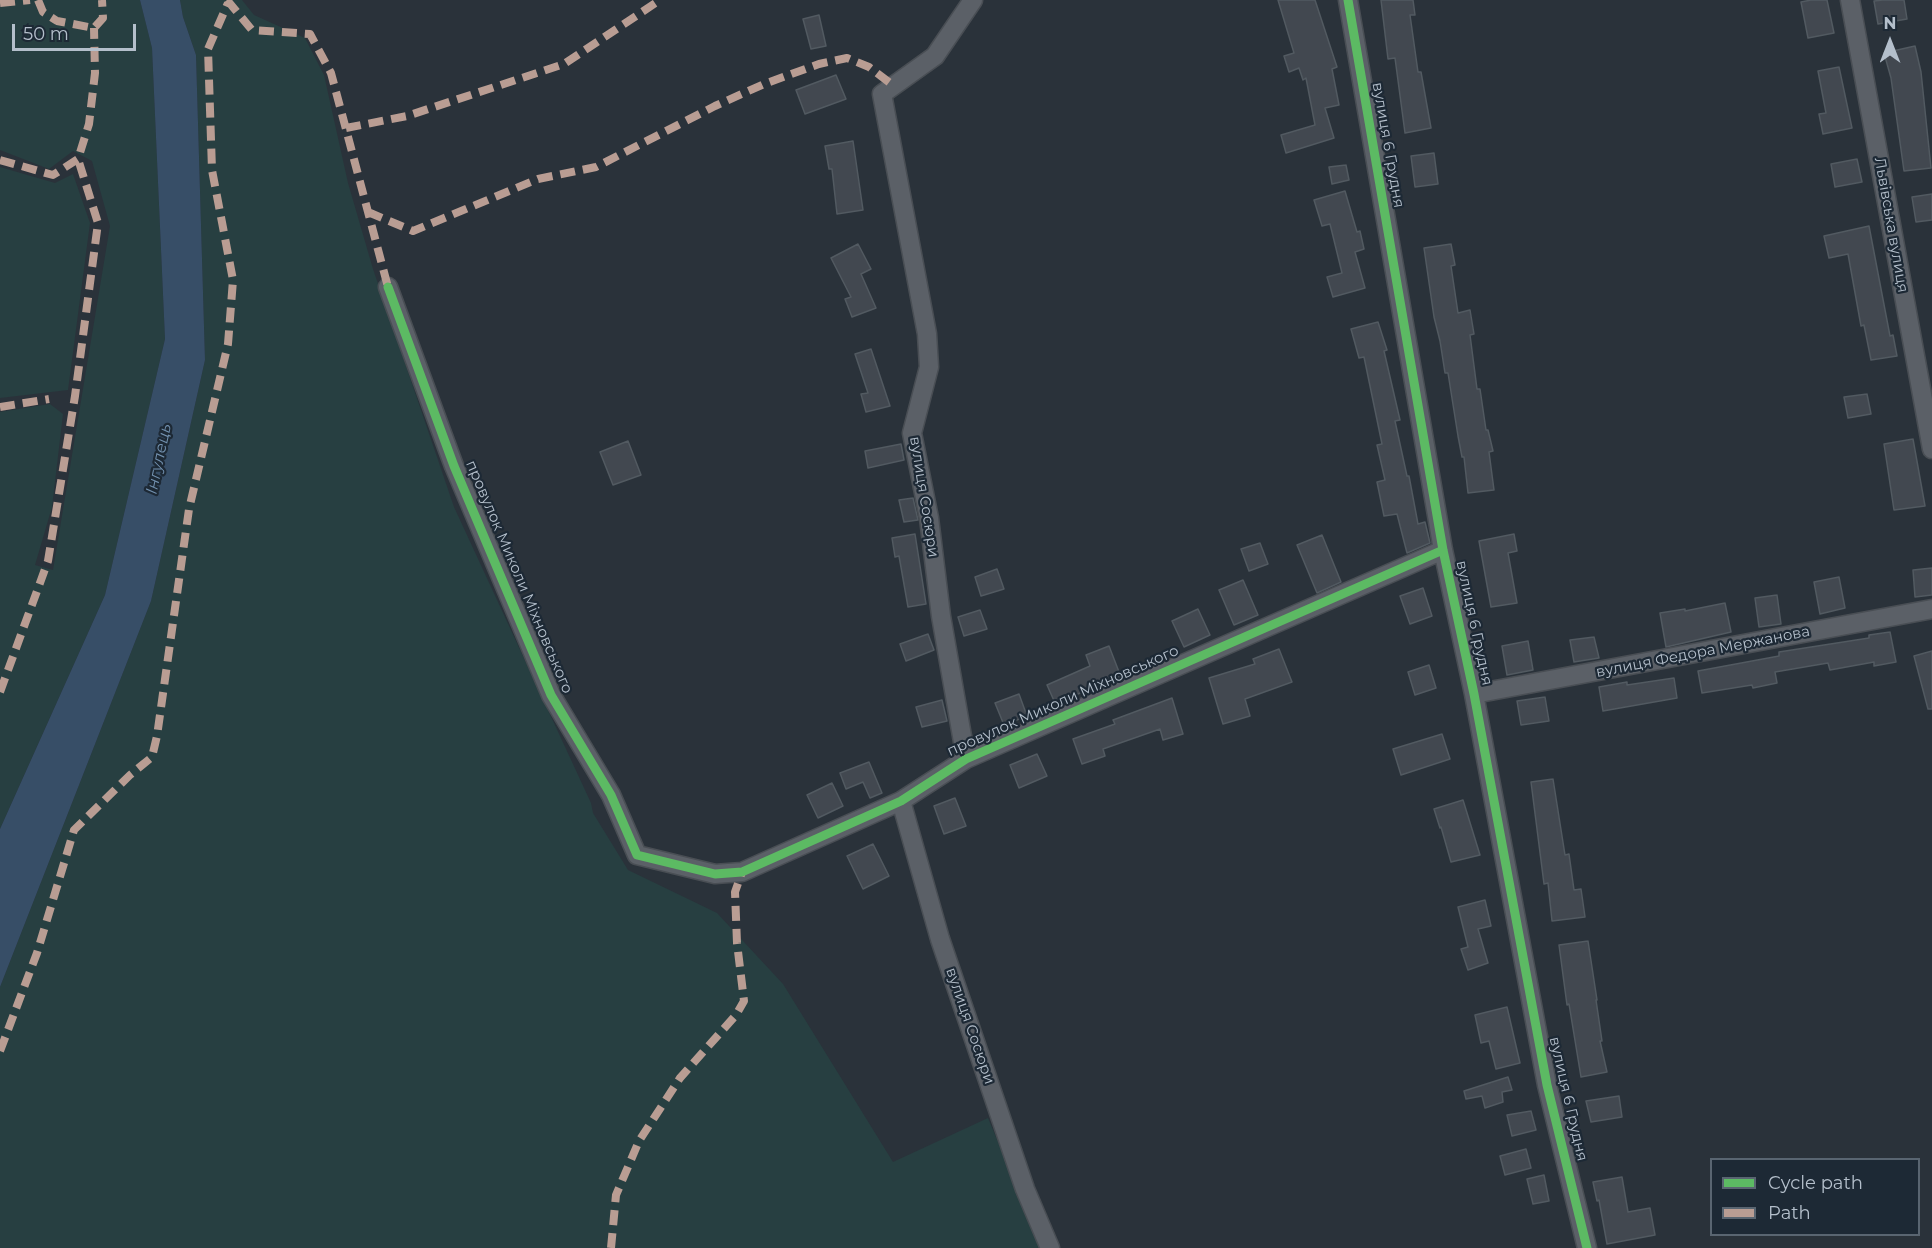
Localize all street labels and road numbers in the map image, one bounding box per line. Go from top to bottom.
street label: вулиця 6 Грудня [1368,81,1408,209]
street label: Львівська вулиця [1870,156,1912,294]
street label: вулиця Сосюри [906,435,942,559]
street label: провулок Миколи Міхновського [462,458,576,696]
street label: вулиця 6 Грудня [1452,559,1496,687]
street label: вулиця Федора Мержанова [1594,622,1812,682]
street label: провулок Миколи Міхновського [944,642,1182,760]
street label: вулиця Сосюри [942,965,998,1087]
street label: вулиця 6 Грудня [1545,1035,1591,1163]

